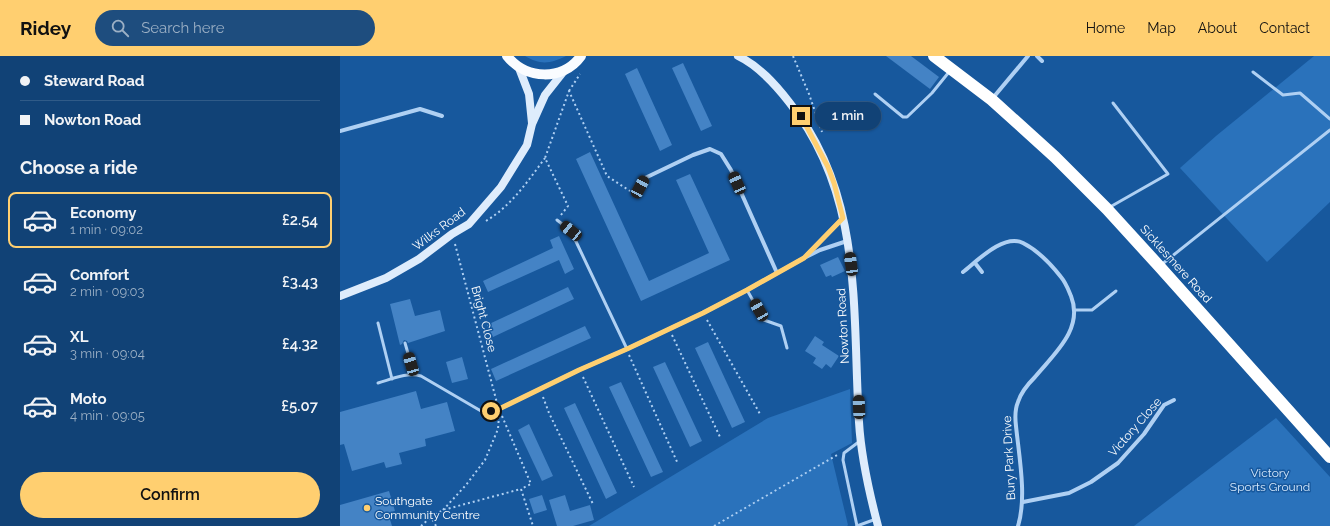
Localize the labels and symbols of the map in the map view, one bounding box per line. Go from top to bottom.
callout: 1 min [815,102,881,130]
route end [792,107,810,125]
car [727,170,747,196]
car [629,174,651,200]
street label: Wilks Road [410,205,468,253]
car [558,219,584,243]
street label: Sicklesmere Road [1137,222,1215,306]
car [843,251,859,277]
street label: Bright Close [468,284,500,354]
street label: Nowton Road [834,288,852,364]
car [748,297,770,323]
car [402,351,420,377]
car [853,395,865,419]
street label: Victory Close [1106,395,1164,459]
route start [482,402,500,420]
street label: Bury Park Drive [1000,415,1018,501]
park label: Victory Sports Ground [1230,466,1310,494]
place label: Southgate Community Centre [375,494,480,522]
marker: Southgate Community Centre [362,503,372,513]

